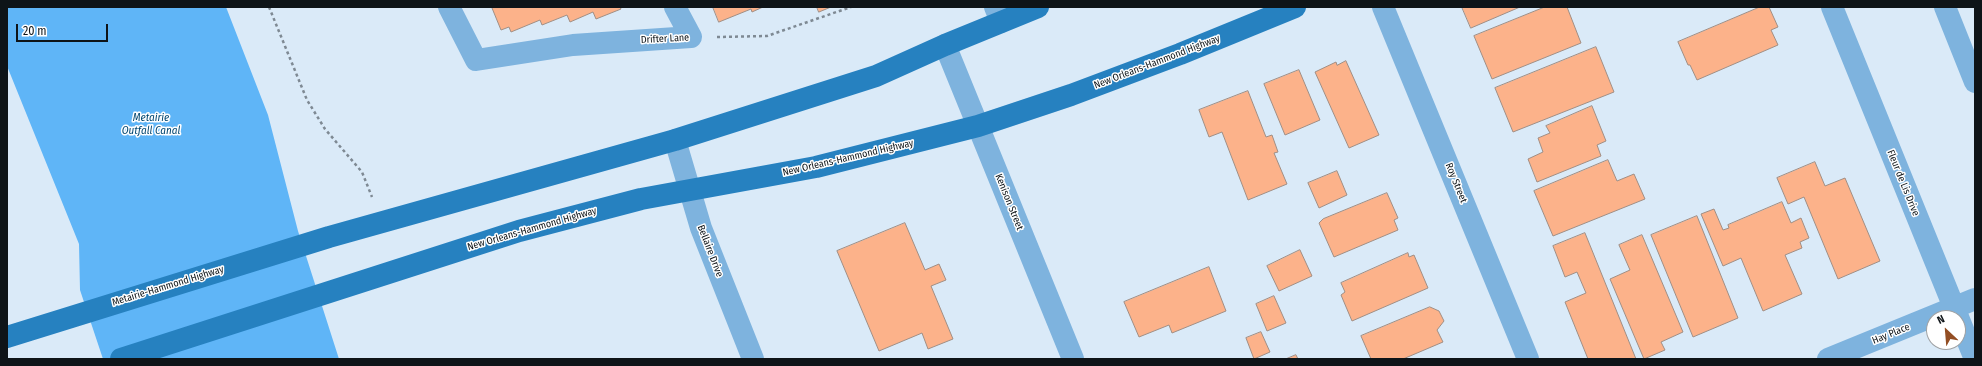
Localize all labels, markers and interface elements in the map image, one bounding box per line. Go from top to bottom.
scale bar [18,16,110,42]
text: 20 m [23,24,47,38]
street label: Drifter Lane [641,32,689,46]
street label: New Orleans-Hammond Highway [1092,32,1222,92]
water label: Metairie Outfall Canal [122,111,180,137]
street label: New Orleans-Hammond Highway [781,137,915,179]
street label: Fleur de Lis Drive [1884,148,1922,218]
street label: Roy Street [1443,161,1469,205]
street label: Kenison Street [992,172,1026,232]
street label: New Orleans-Hammond Highway [466,205,598,253]
street label: Bellaire Drive [695,223,725,279]
street label: Metairie-Hammond Highway [111,263,225,309]
north arrow [1926,310,1966,350]
text: N [1935,312,1947,327]
street label: Hay Place [1871,321,1911,347]

